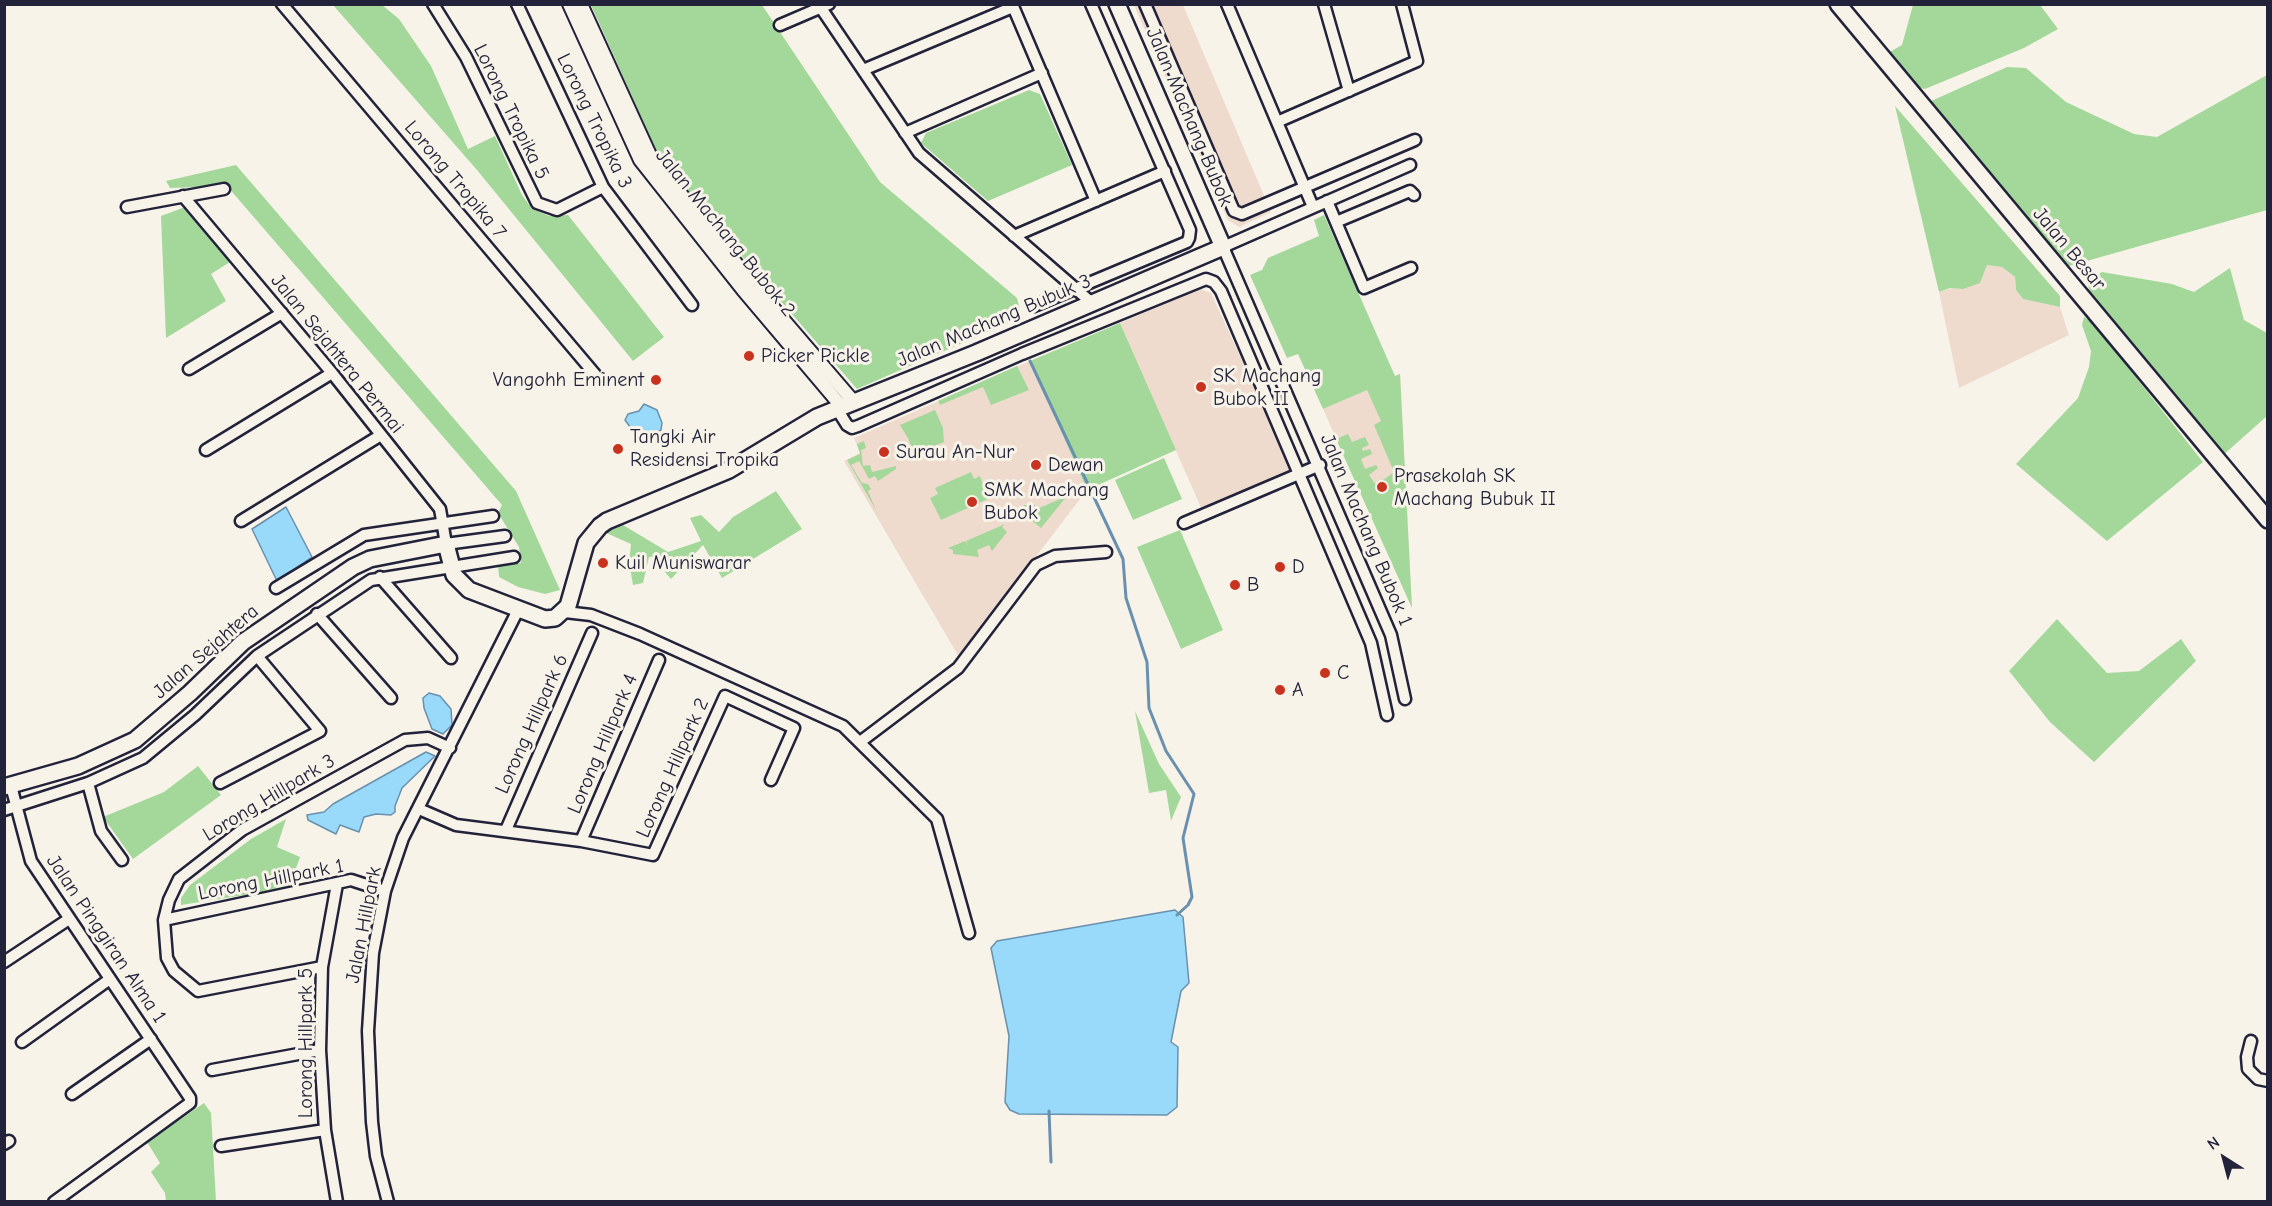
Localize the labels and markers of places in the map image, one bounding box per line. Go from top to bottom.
place label: Picker Pickle [761,344,870,368]
marker: Picker Pickle [742,349,756,363]
place label: SK Machang Bubok II [1213,364,1321,411]
place label: Vangohh Eminent [493,368,644,392]
marker: Vangohh Eminent [649,373,663,387]
marker: SK Machang Bubok II [1194,380,1208,394]
place label: Tangki Air Residensi Tropika [630,425,779,472]
place label: Surau An-Nur [896,440,1014,464]
marker: Tangki Air Residensi Tropika [611,442,625,456]
marker: Surau An-Nur [877,445,891,459]
place label: Dewan [1048,453,1104,477]
marker: Dewan [1029,458,1043,472]
place label: Prasekolah SK Machang Bubuk II [1394,464,1556,511]
place label: SMK Machang Bubok [984,478,1109,525]
marker: Prasekolah SK Machang Bubuk II [1375,480,1389,494]
marker: SMK Machang Bubok [965,495,979,509]
place label: Kuil Muniswarar [615,551,751,575]
place label: D [1292,555,1305,579]
marker: Kuil Muniswarar [596,556,610,570]
marker: D [1273,560,1287,574]
place label: B [1247,573,1259,597]
marker: B [1228,578,1242,592]
place label: C [1337,661,1349,685]
marker: C [1318,666,1332,680]
place label: A [1292,678,1304,702]
marker: A [1273,683,1287,697]

